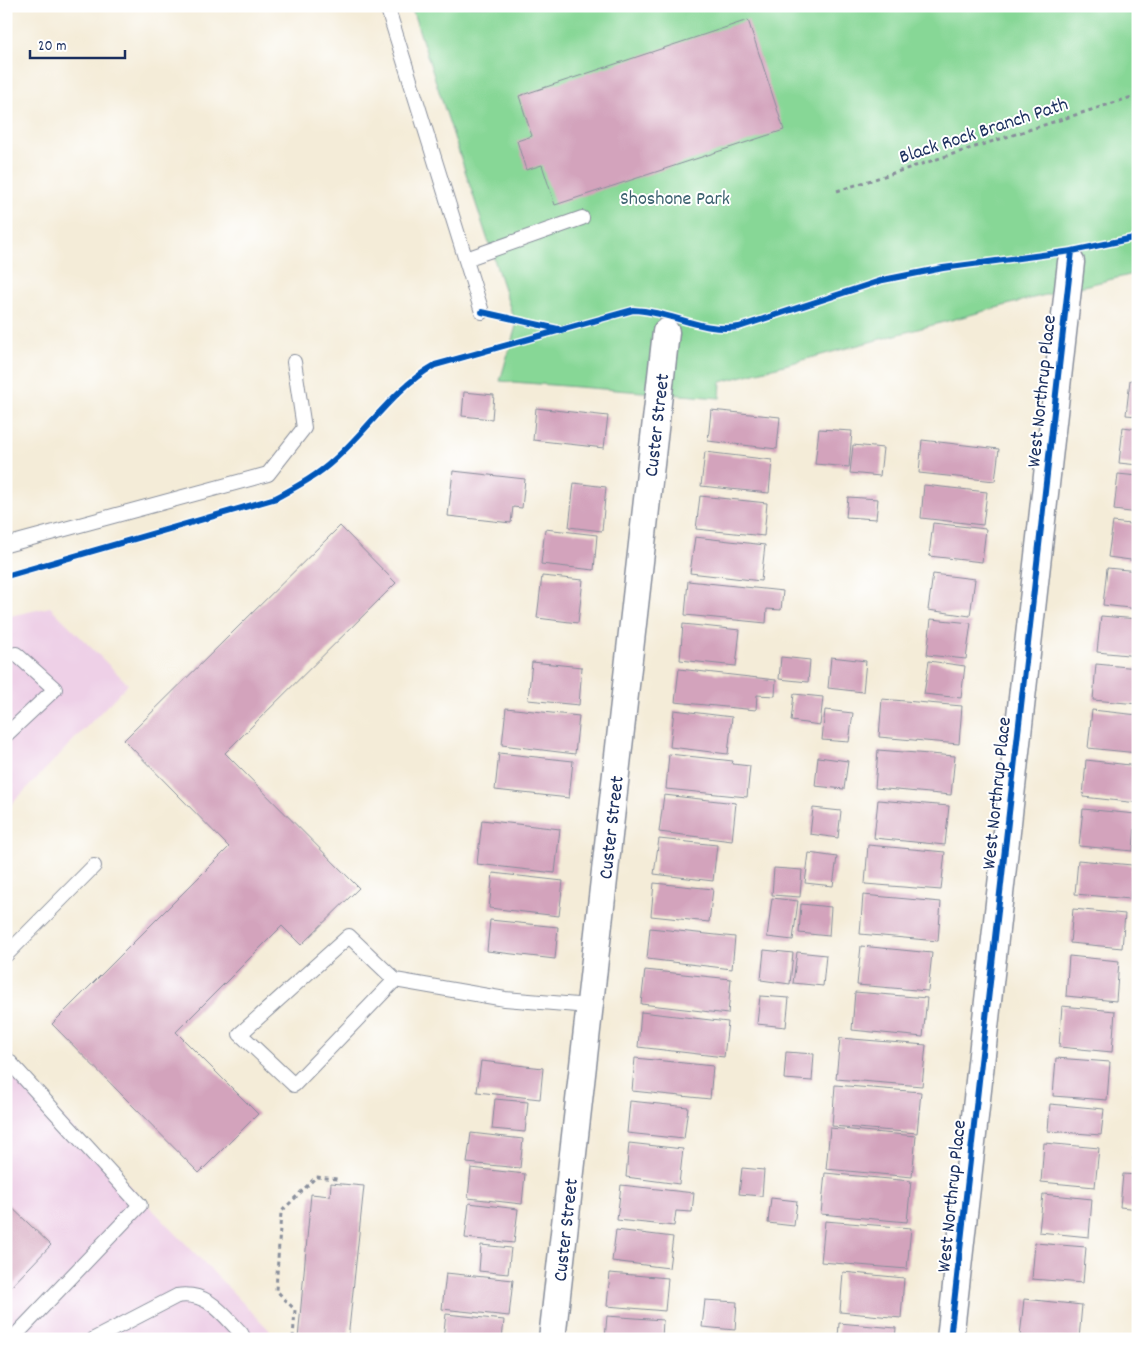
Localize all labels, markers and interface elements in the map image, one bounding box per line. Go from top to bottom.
scale bar [30,28,125,60]
text: 20 m [38,36,66,58]
street label: Black Rock Branch Path [896,91,1072,172]
park label: Shoshone Park [620,186,730,214]
street label: West Northrup Place [1021,313,1065,469]
street label: Custer Street [639,372,678,478]
street label: West Northrup Place [976,715,1020,871]
street label: Custer Street [593,774,633,881]
street label: West Northrup Place [931,1118,975,1274]
street label: Custer Street [548,1177,587,1283]

